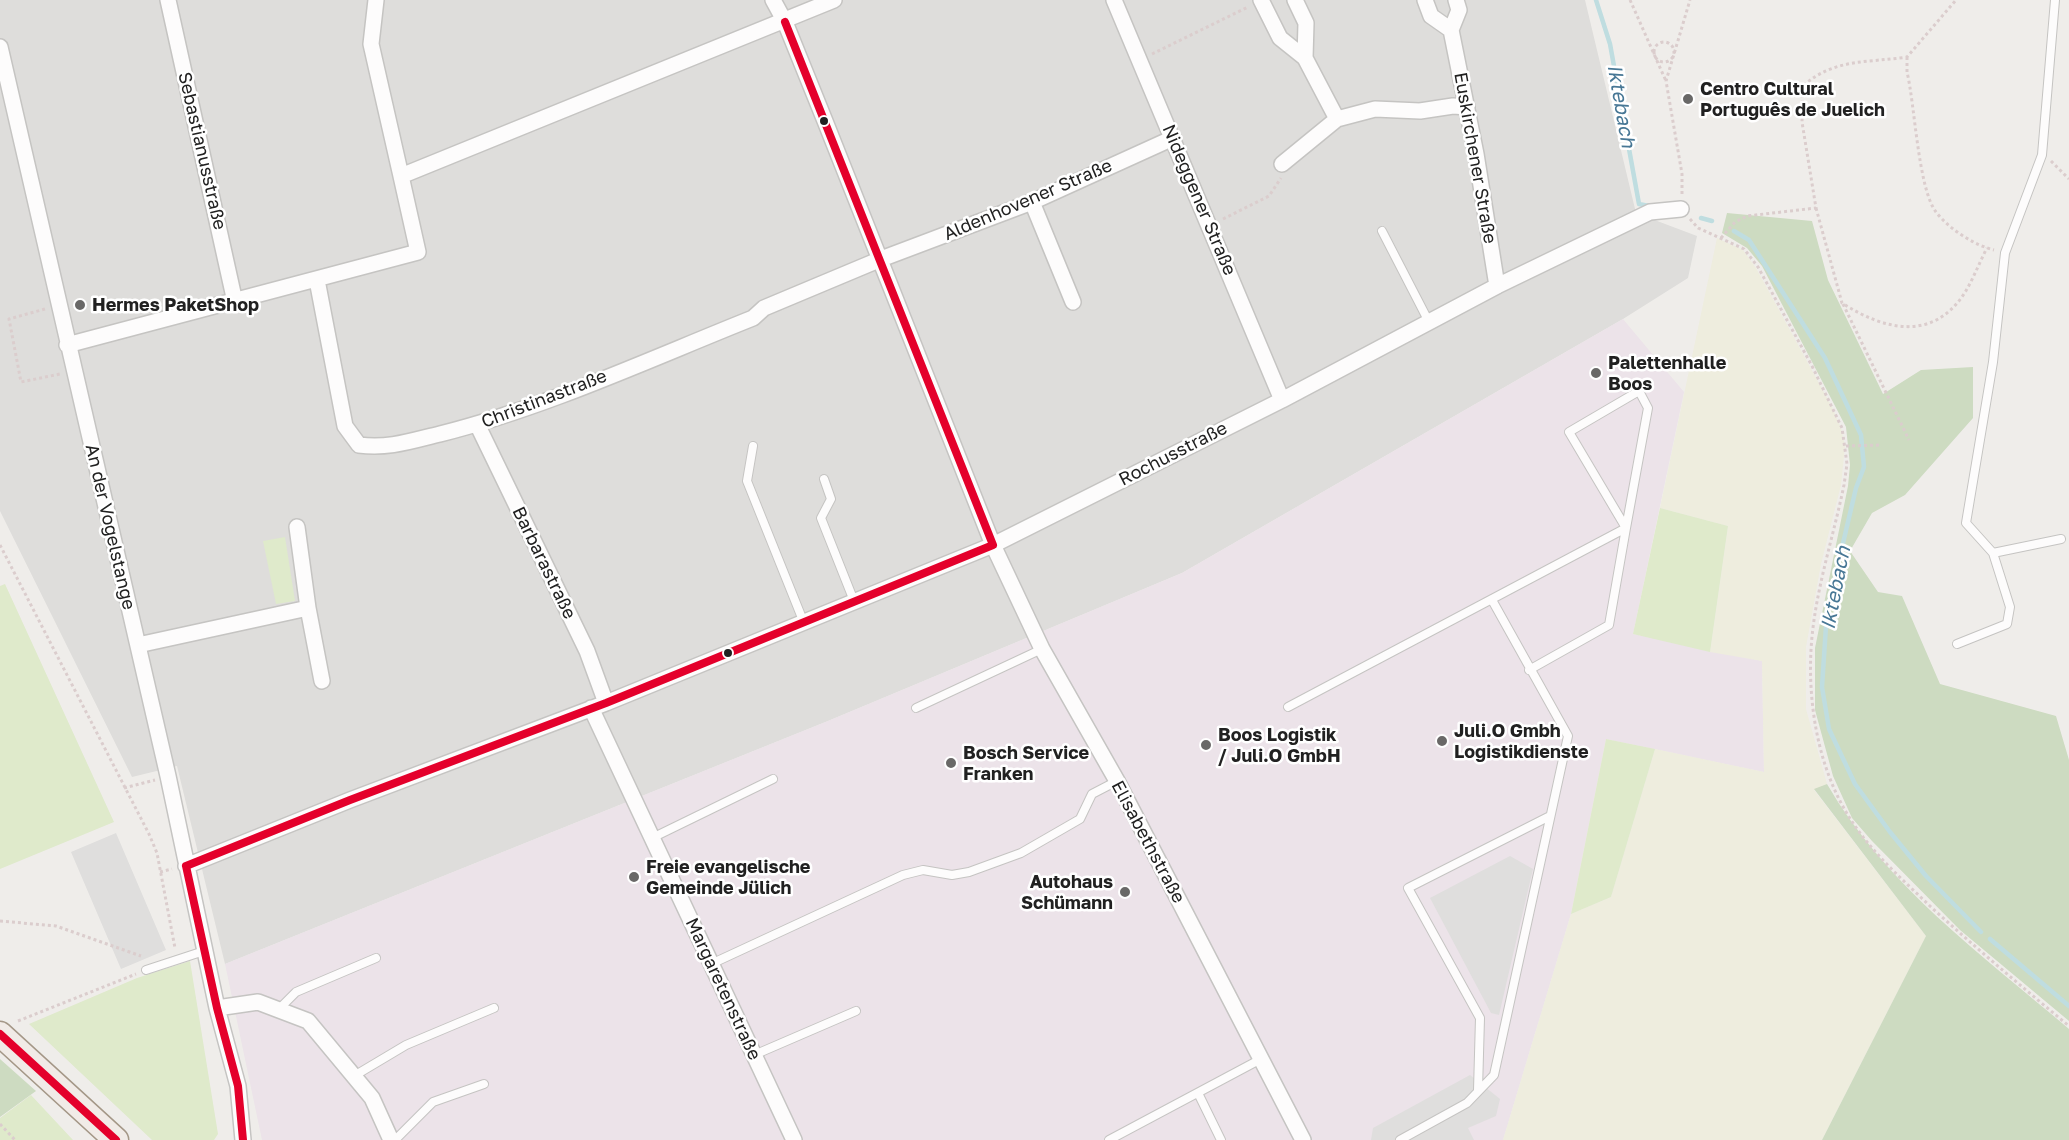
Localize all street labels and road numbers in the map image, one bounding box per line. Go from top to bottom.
street label: Sebastianusstraße [173,70,231,232]
street label: Euskirchener Straße [1449,71,1501,245]
street label: Nideggener Straße [1157,121,1241,279]
street label: Aldenhovener Straße [941,155,1115,245]
street label: Christinastraße [478,365,610,433]
street label: Rochusstraße [1115,417,1231,491]
street label: An der Vogelstange [80,442,140,612]
street label: Barbarastraße [508,503,580,623]
street label: Elisabethstraße [1107,777,1189,907]
street label: Margaretenstraße [681,914,765,1064]

